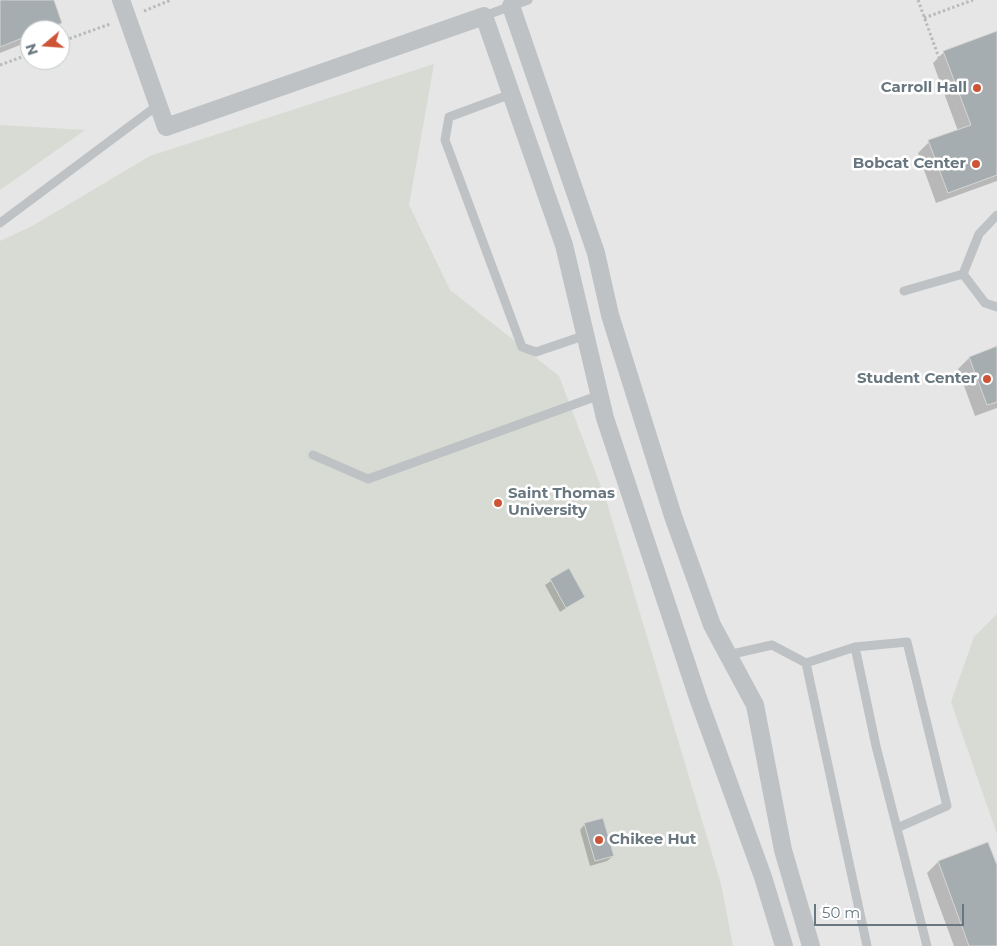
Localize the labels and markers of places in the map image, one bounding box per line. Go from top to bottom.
place label: Carroll Hall [881,79,967,97]
marker: Carroll Hall [971,82,983,94]
place label: Bobcat Center [853,155,966,173]
marker: Bobcat Center [970,158,982,170]
place label: Student Center [857,370,977,388]
marker: Student Center [981,373,993,385]
place label: Saint Thomas University [508,485,615,520]
marker: Saint Thomas University [492,497,504,509]
place label: Chikee Hut [609,831,696,849]
marker: Chikee Hut [593,834,605,846]

